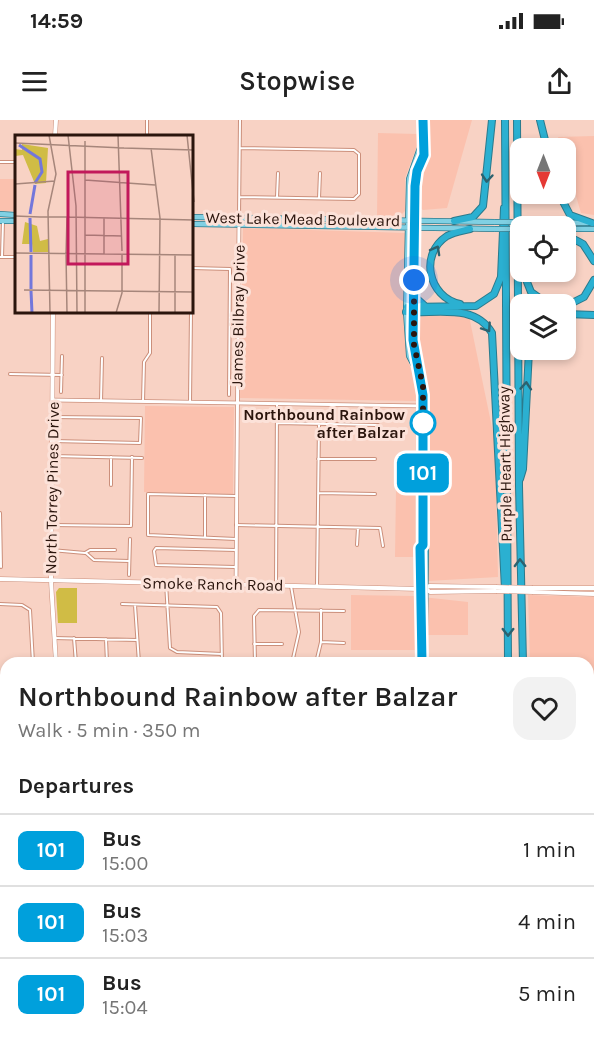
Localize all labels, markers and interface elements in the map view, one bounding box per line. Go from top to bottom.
text: 14:59 [30,8,83,34]
icon: menu [18,65,51,98]
text: Stopwise [239,65,355,97]
icon: share [543,65,576,98]
inset map [15,135,194,314]
north arrow [510,138,576,204]
map controls [510,138,576,360]
one-way arrow [480,174,493,183]
street label: West Lake Mead Boulevard [206,208,400,230]
button: locate [510,216,576,282]
street label: James Bilbray Drive [227,245,249,387]
one-way arrow [429,246,440,256]
your location [399,265,429,295]
button: layers [510,294,576,360]
one-way arrow [480,321,491,332]
one-way arrow [520,381,533,390]
street label: Purple Heart Highway [494,386,516,542]
street label: North Torrey Pines Drive [41,402,63,574]
place label: Northbound Rainbow after Balzar [243,405,406,442]
marker: Northbound Rainbow after Balzar [410,410,436,436]
line badge: 101 [388,454,458,492]
text: 101 [409,461,437,485]
one-way arrow [514,558,527,567]
street label: Smoke Ranch Road [142,573,284,595]
one-way arrow [502,628,514,637]
button: heart [513,677,576,740]
text: Northbound Rainbow after Balzar [18,680,457,713]
text: Walk · 5 min · 350 m [18,719,200,742]
text: Departures [18,773,134,799]
text: Bus [102,826,142,852]
text: 1 min [523,837,576,863]
text: 101 [37,838,65,862]
text: 15:00 [102,852,148,875]
text: Bus [102,898,142,924]
text: 4 min [518,909,576,935]
text: 101 [37,910,65,934]
text: 15:03 [102,924,148,947]
text: Bus [102,970,142,996]
text: 5 min [518,981,576,1007]
text: 101 [37,982,65,1006]
text: 15:04 [102,996,148,1019]

